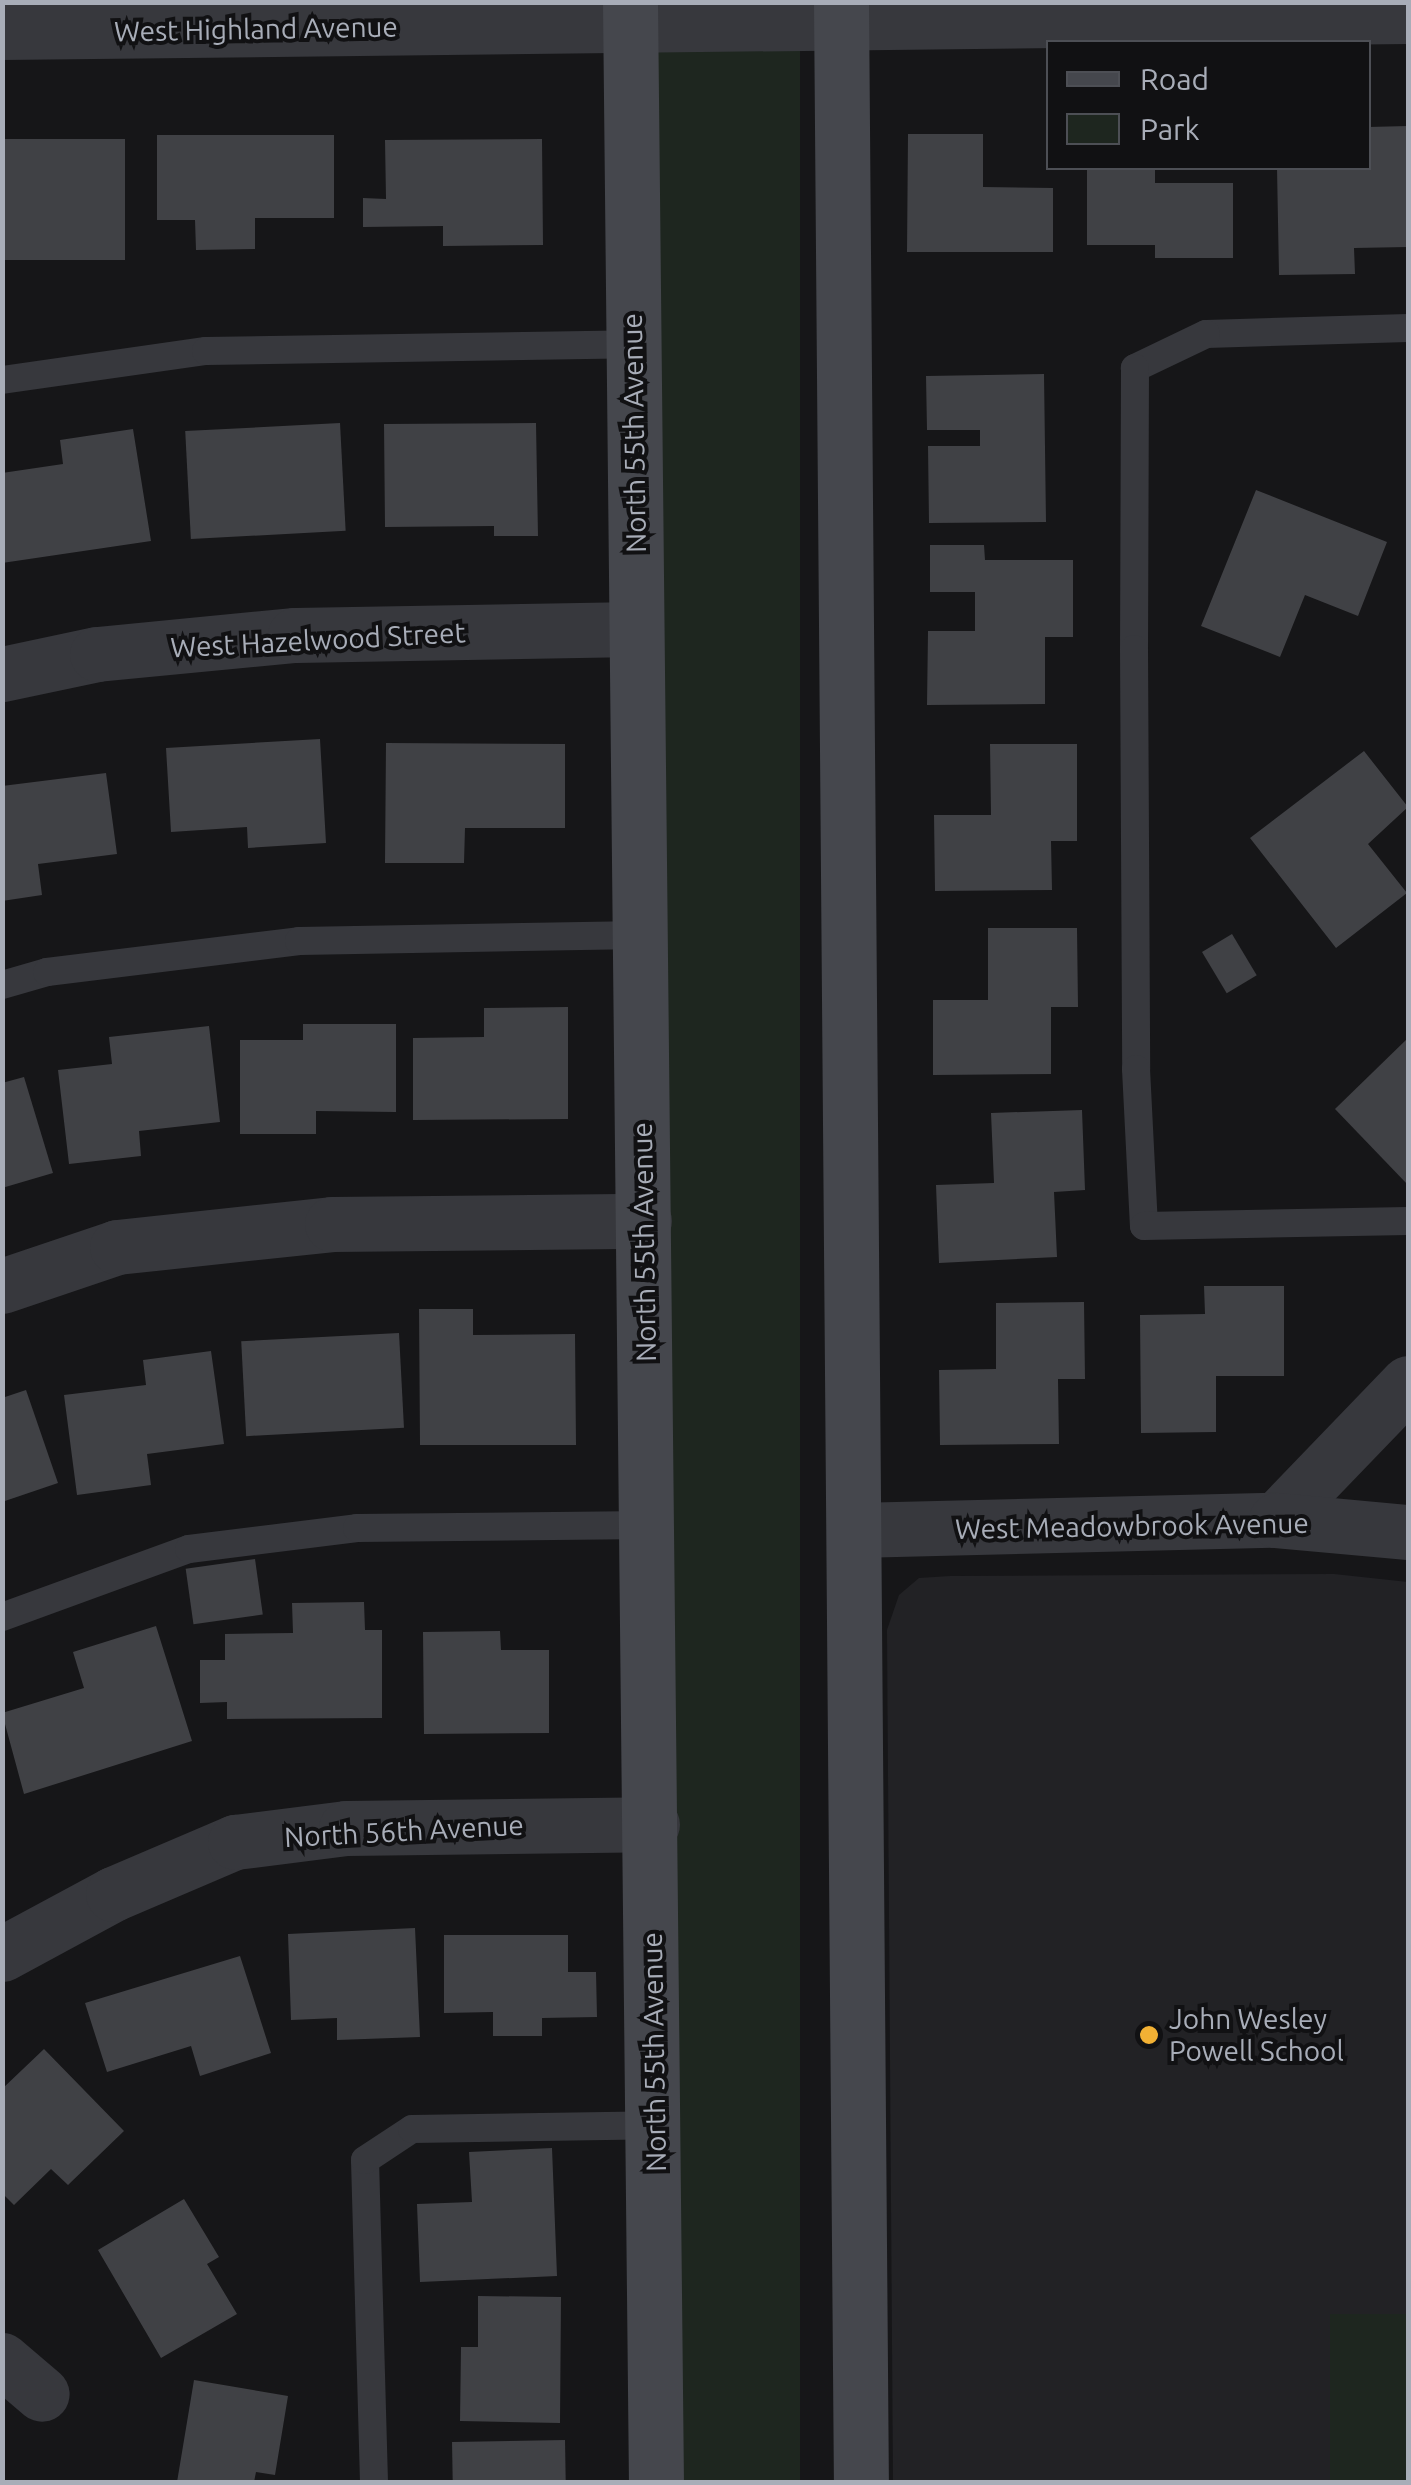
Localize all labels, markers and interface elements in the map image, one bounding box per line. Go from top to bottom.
street label: West Highland Avenue [114,10,398,48]
legend [1046,40,1371,170]
text: Road [1140,62,1209,96]
text: Park [1140,112,1200,146]
street label: North 55th Avenue [615,313,653,553]
street label: West Hazelwood Street [170,615,466,665]
street label: North 55th Avenue [625,1122,663,1362]
street label: West Meadowbrook Avenue [955,1506,1309,1546]
street label: North 56th Avenue [283,1808,525,1854]
street label: North 55th Avenue [635,1932,673,2172]
place label: John Wesley Powell School [1169,2002,1344,2068]
marker: John Wesley Powell School [1138,2024,1160,2046]

